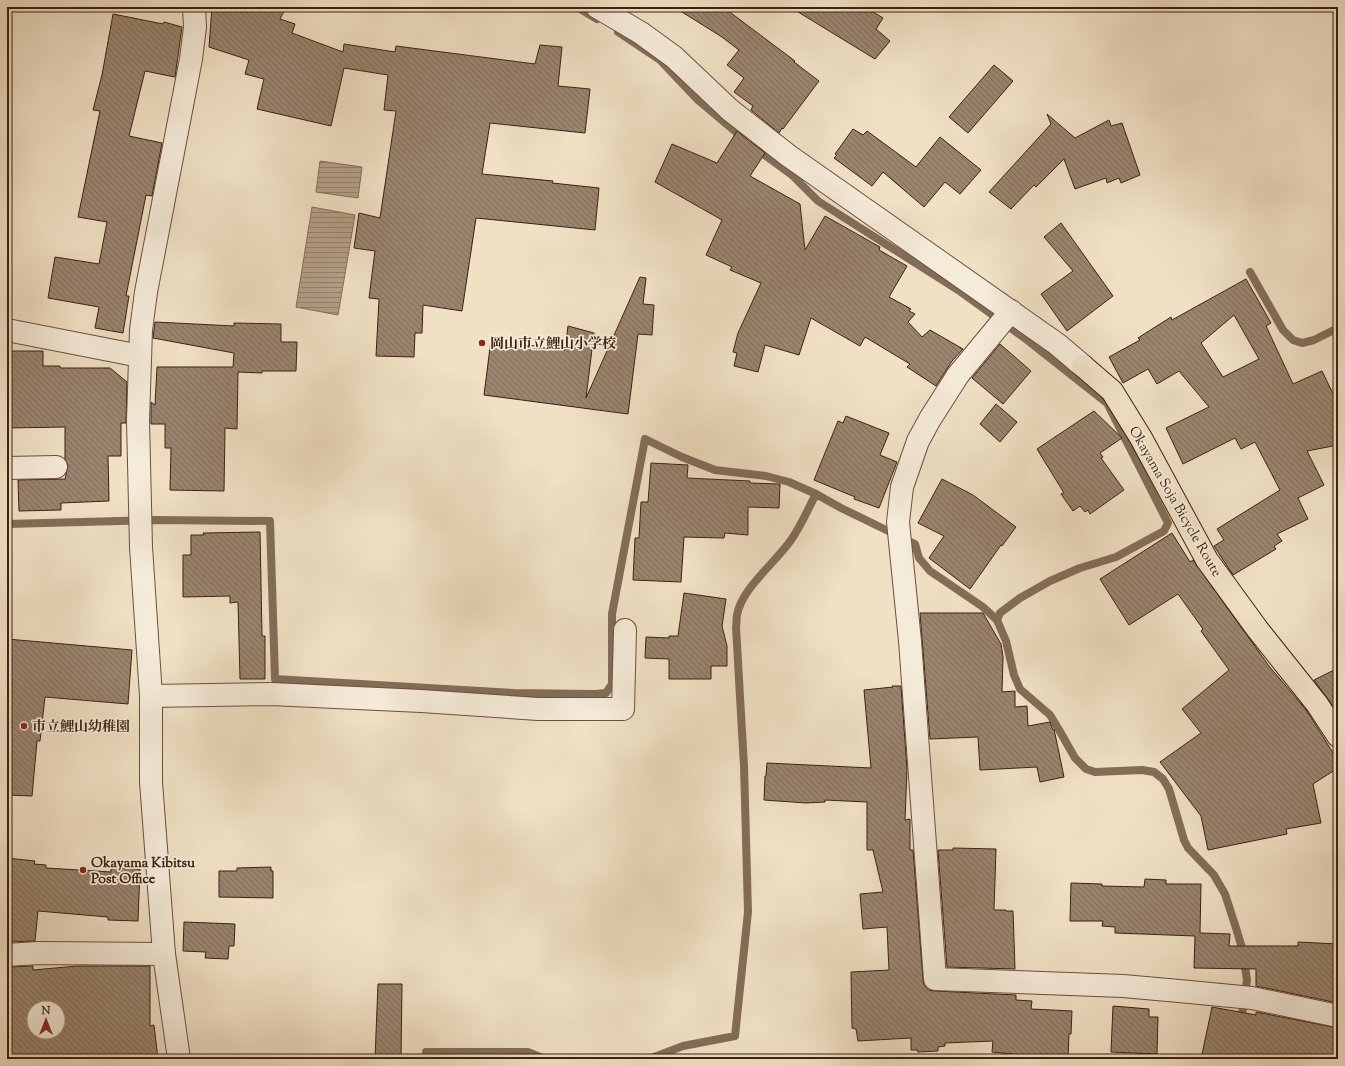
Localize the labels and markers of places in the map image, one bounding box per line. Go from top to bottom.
place label: 岡山市立鯉山小学校 [490,335,616,355]
marker: 岡山市立鯉山小学校 [477,338,487,348]
place label: 市立鯉山幼稚園 [32,718,130,738]
marker: 市立鯉山幼稚園 [19,721,29,731]
place label: Okayama Kibitsu Post Office [91,854,196,890]
marker: Okayama Kibitsu Post Office [78,865,88,875]

